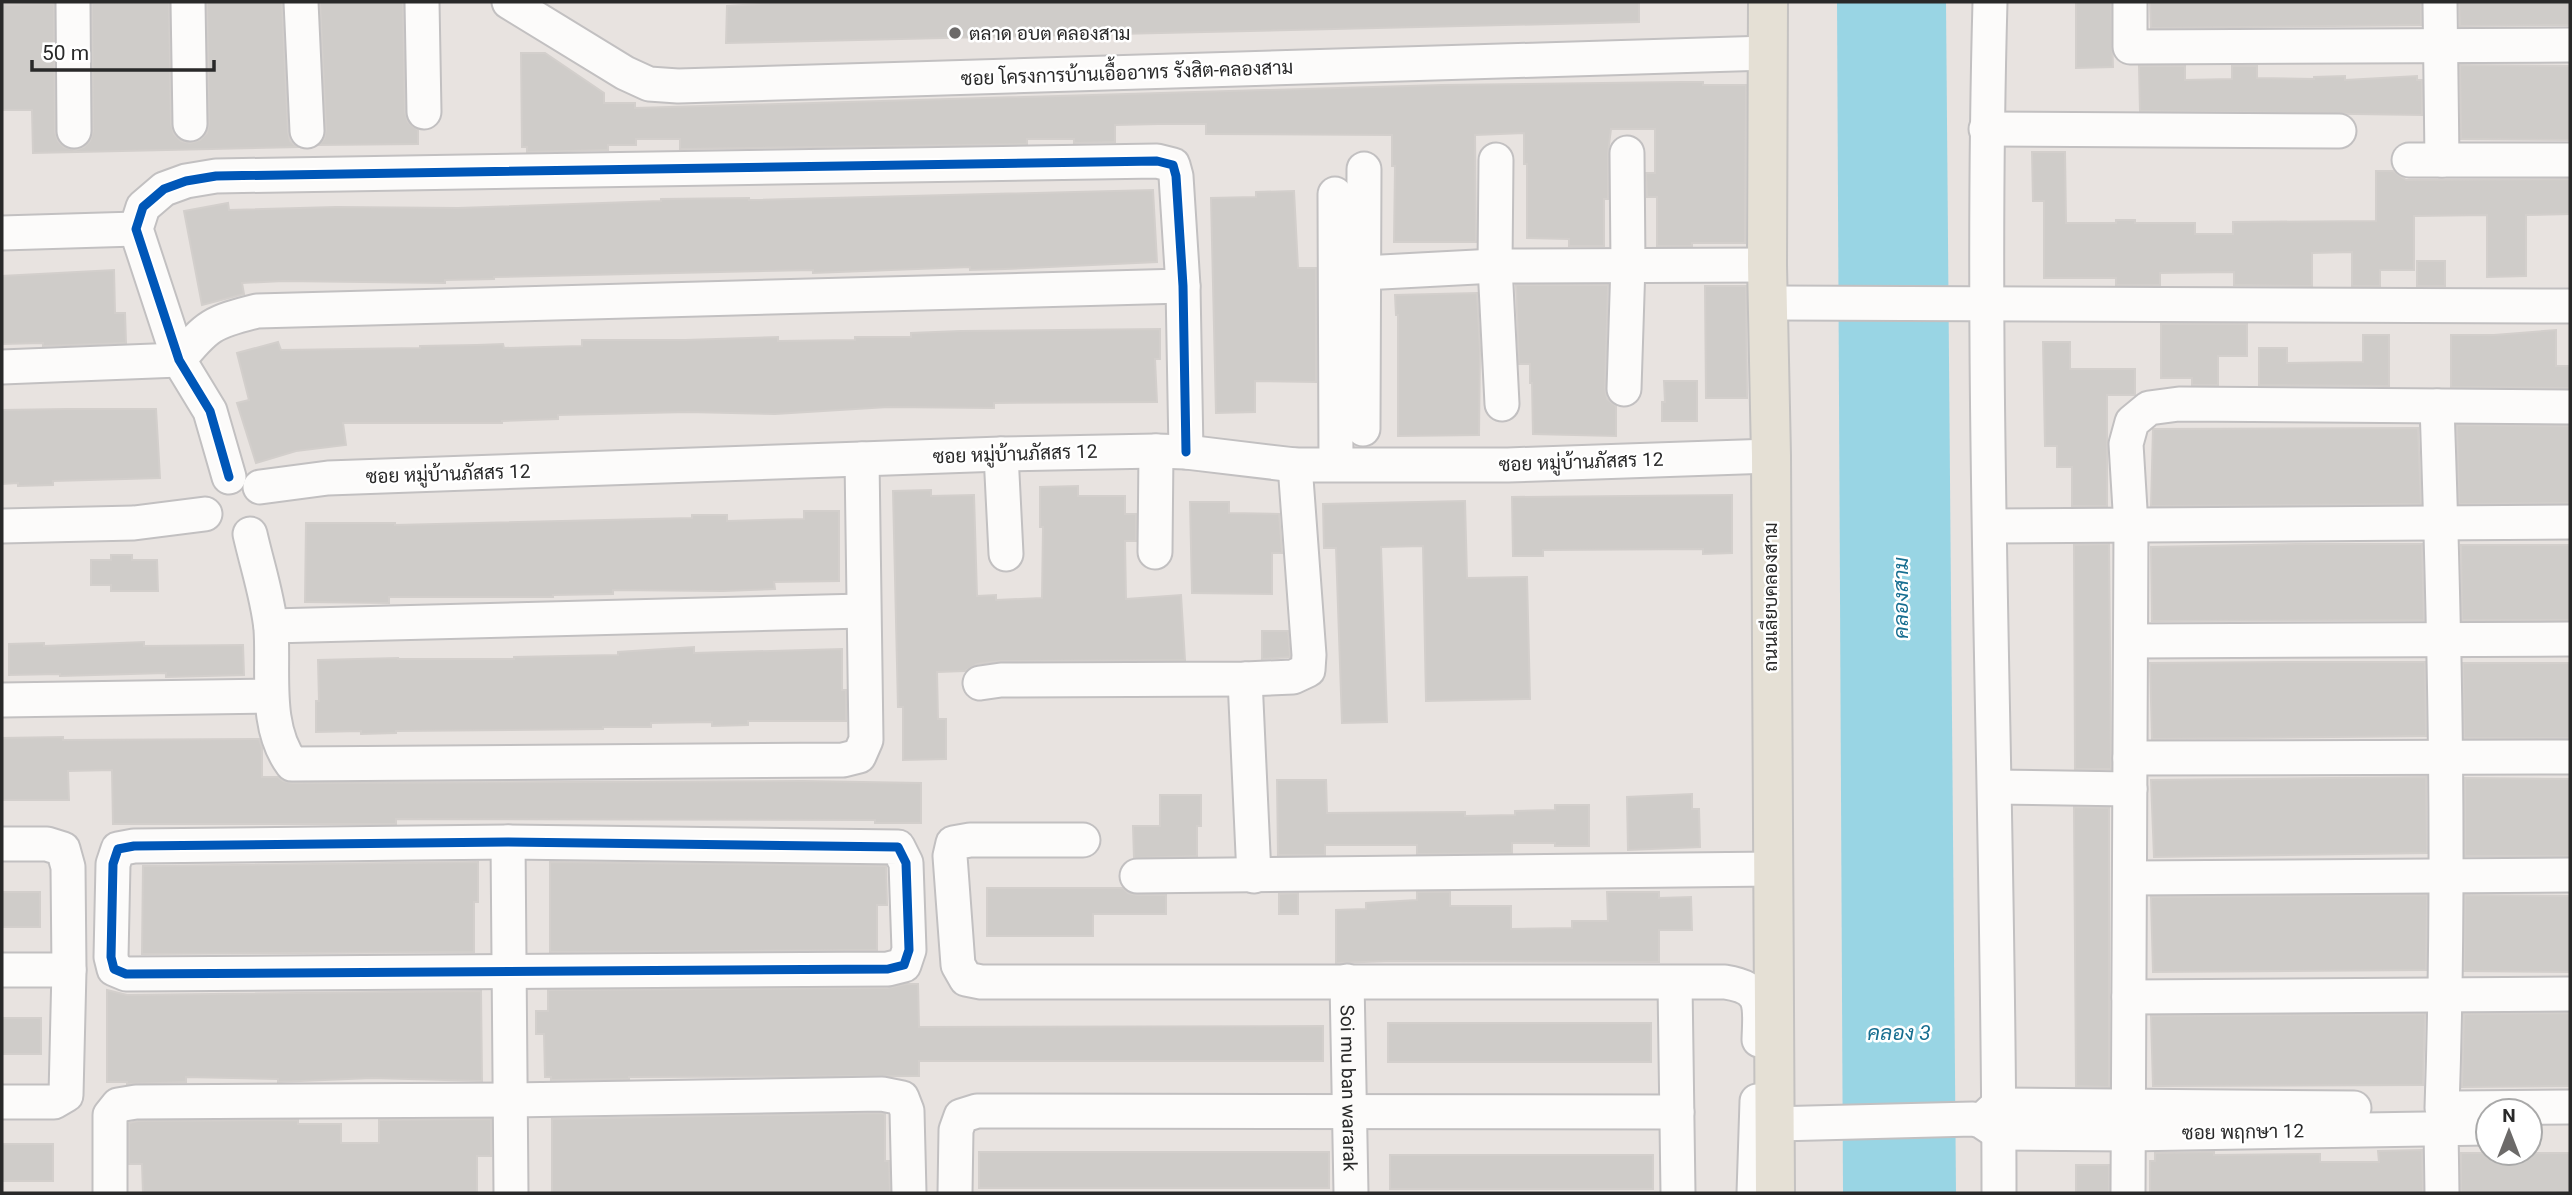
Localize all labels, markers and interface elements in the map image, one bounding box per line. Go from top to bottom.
place label: ตลาด อบต คลองสาม [969,22,1131,45]
marker: ตลาด อบต คลองสาม [947,25,963,41]
scale bar [32,28,214,72]
text: 50 m [42,41,89,65]
street label: ซอย โครงการบ้านเอื้ออาทร รังสิต-คลองสาม [960,49,1294,90]
street label: ซอย หมู่บ้านภัสสร 12 [932,440,1098,470]
street label: ซอย หมู่บ้านภัสสร 12 [1498,448,1664,478]
street label: ซอย หมู่บ้านภัสสร 12 [365,460,531,490]
street label: ถนนเลียบคลองสาม [1758,522,1782,672]
water label: คลองสาม [1889,557,1913,639]
street label: Soi mu ban wararak [1336,1004,1362,1172]
water label: คลอง 3 [1867,1021,1931,1045]
north arrow [2474,1097,2544,1167]
text: N [2502,1104,2516,1127]
street label: ซอย พฤกษา 12 [2182,1119,2304,1145]

